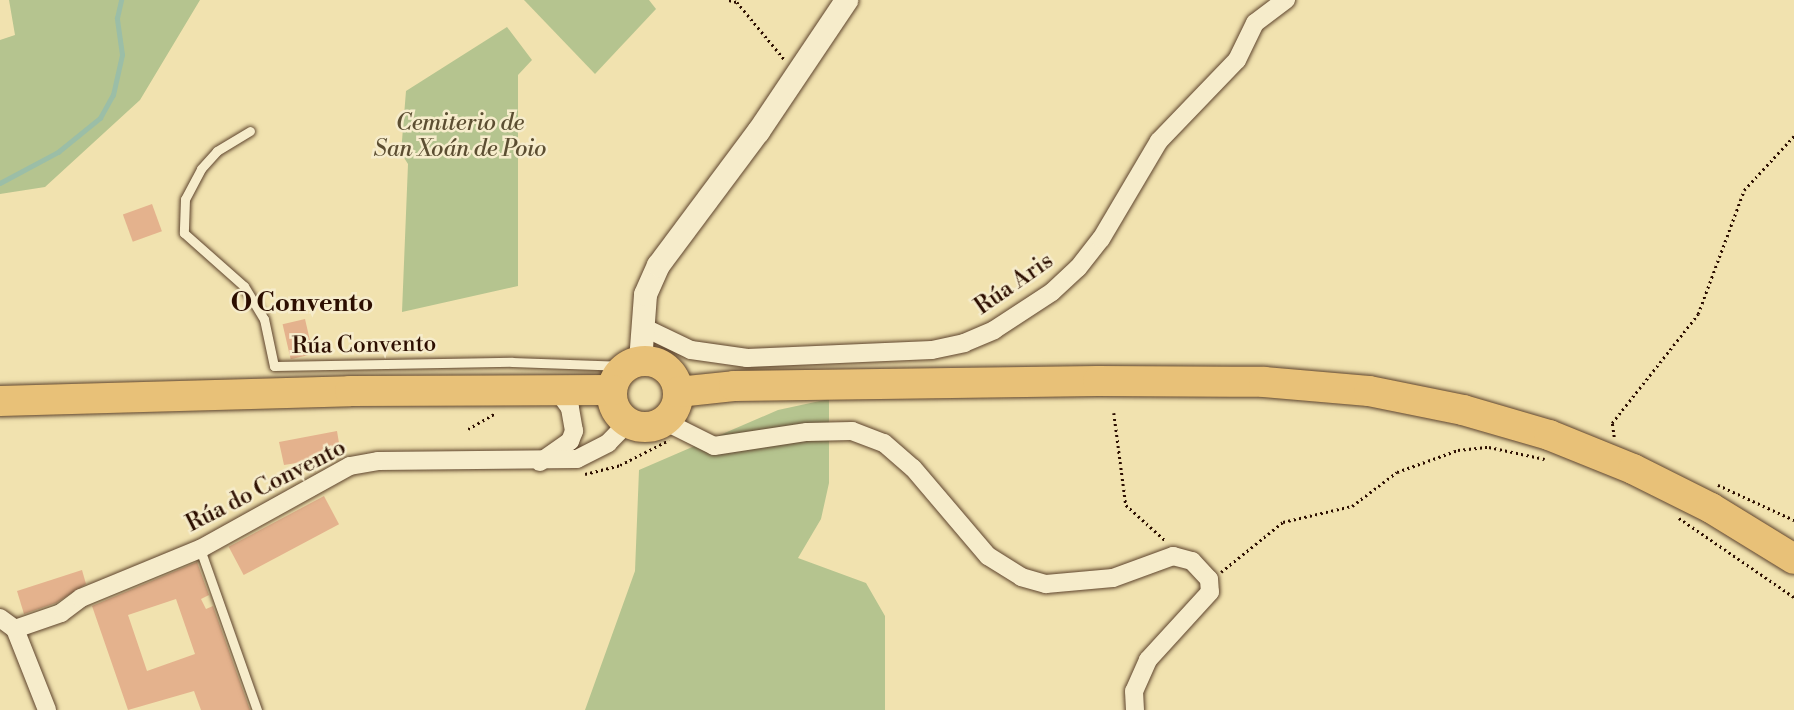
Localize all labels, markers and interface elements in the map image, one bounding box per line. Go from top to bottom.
park label: Cemiterio de San Xoán de Poio [374,109,546,163]
street label: Rúa Aris [970,247,1058,321]
district label: O Convento [231,288,373,320]
street label: Rúa Convento [291,330,437,360]
street label: Rúa do Convento [182,434,350,538]

